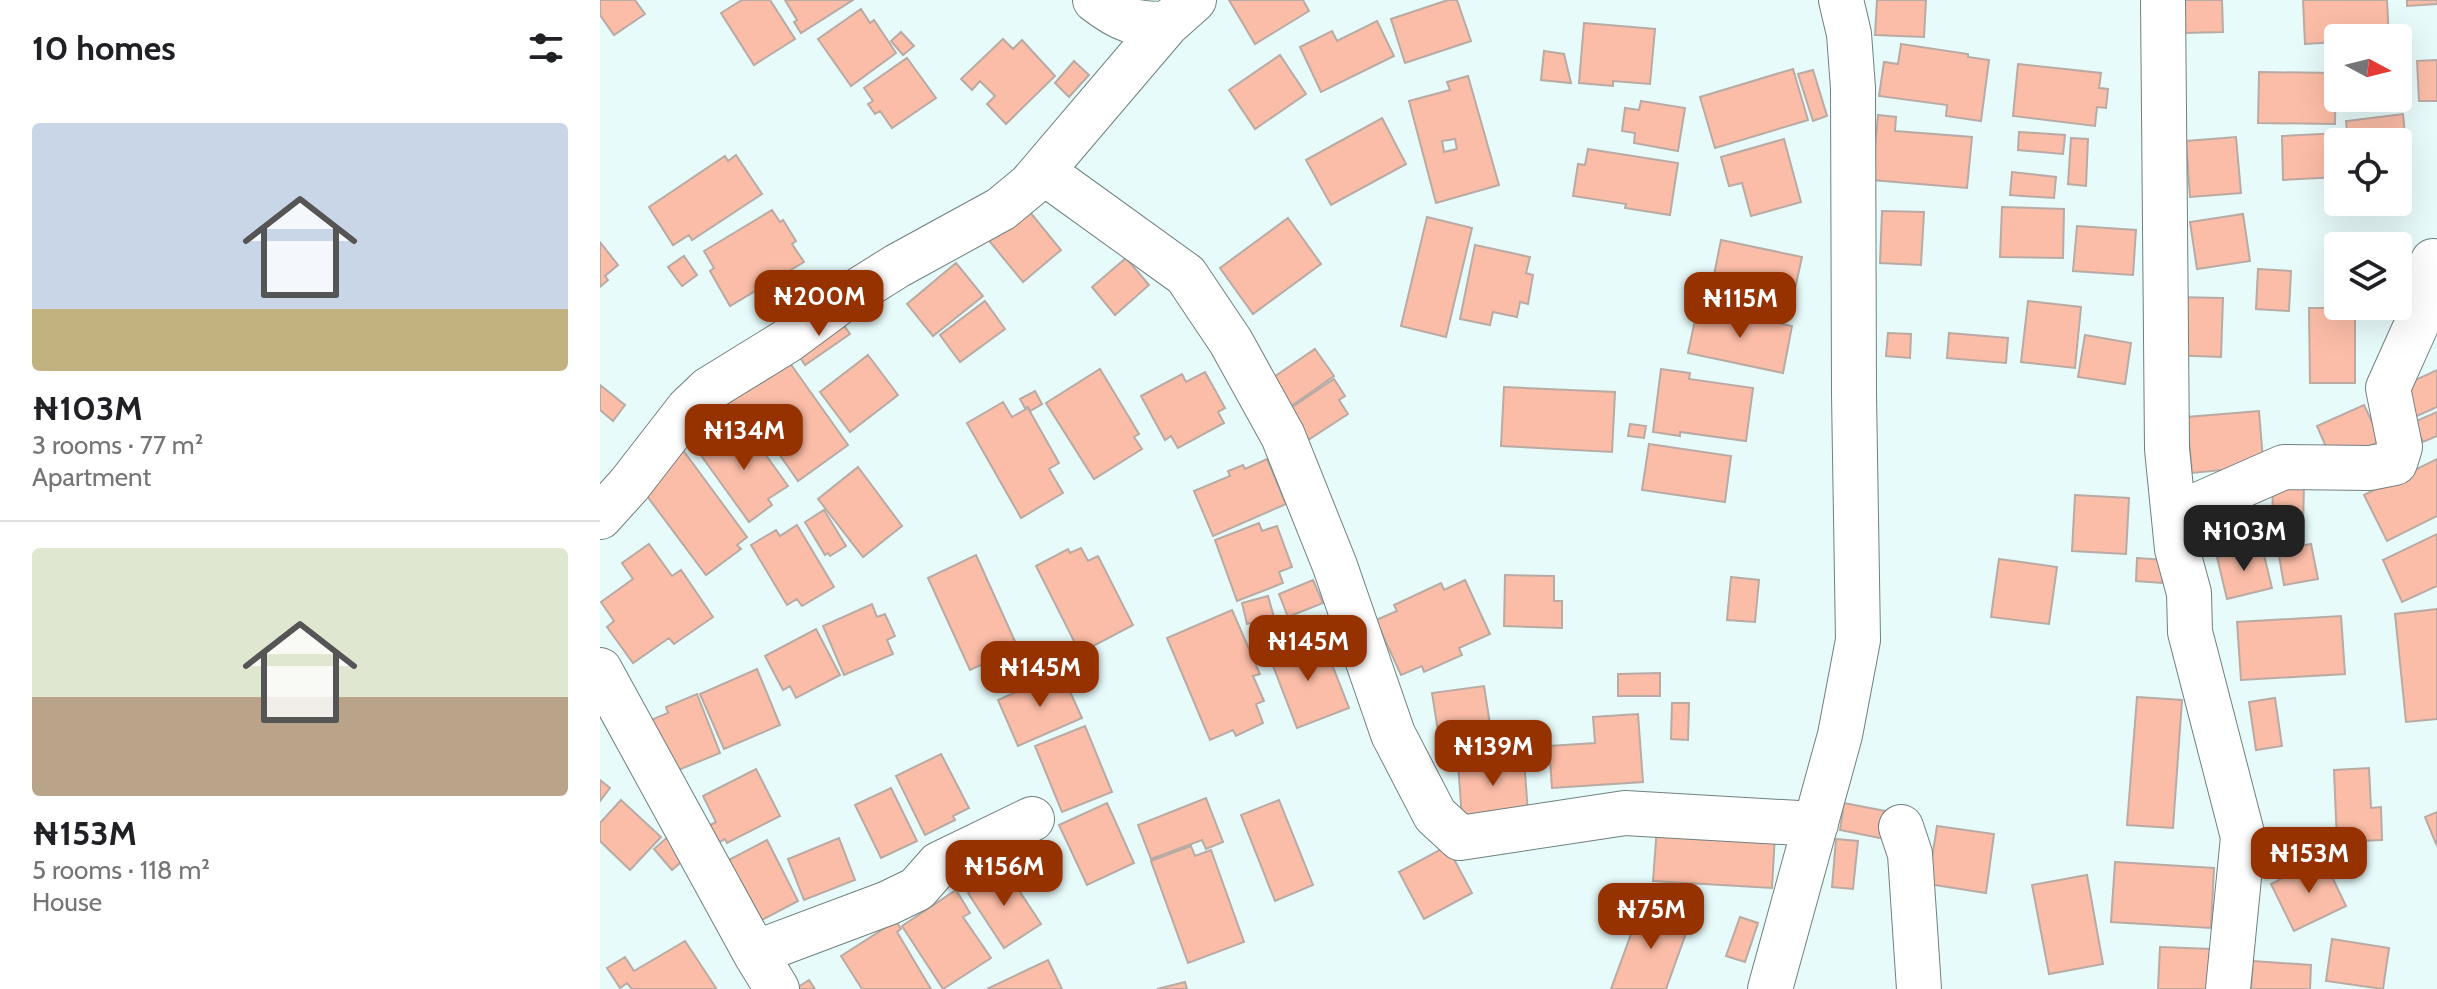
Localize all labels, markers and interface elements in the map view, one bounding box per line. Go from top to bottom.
north arrow [2324,24,2412,112]
map controls [2324,24,2412,320]
icon: filters [524,26,568,70]
text: 10 homes [32,27,176,69]
button: locate [2324,128,2412,216]
icon: home [228,175,372,319]
button: layers [2324,232,2412,320]
pin: ₦200M [763,270,875,338]
pin: ₦115M [1684,272,1796,340]
text: ₦200M [772,280,866,312]
text: ₦115M [1702,282,1778,314]
text: ₦103M [32,387,143,429]
pin: ₦134M [688,404,800,472]
text: ₦134M [703,414,785,446]
text: 3 rooms · 77 m² [32,429,203,461]
text: Apartment [32,461,151,493]
pin: ₦103M [2188,505,2300,573]
text: ₦103M [2202,515,2286,547]
icon: home [228,600,372,744]
pin: ₦145M [1252,615,1364,683]
text: ₦145M [1267,625,1349,657]
pin: ₦145M [984,641,1096,709]
text: ₦145M [999,651,1081,683]
pin: ₦139M [1437,720,1549,788]
text: ₦139M [1453,730,1533,762]
text: ₦153M [32,812,137,854]
pin: ₦153M [2253,827,2365,895]
text: ₦153M [2269,837,2349,869]
pin: ₦156M [948,840,1060,908]
text: ₦156M [964,850,1044,882]
text: 5 rooms · 118 m² [32,854,210,886]
pin: ₦75M [1604,883,1698,951]
text: House [32,886,102,918]
text: ₦75M [1616,893,1686,925]

